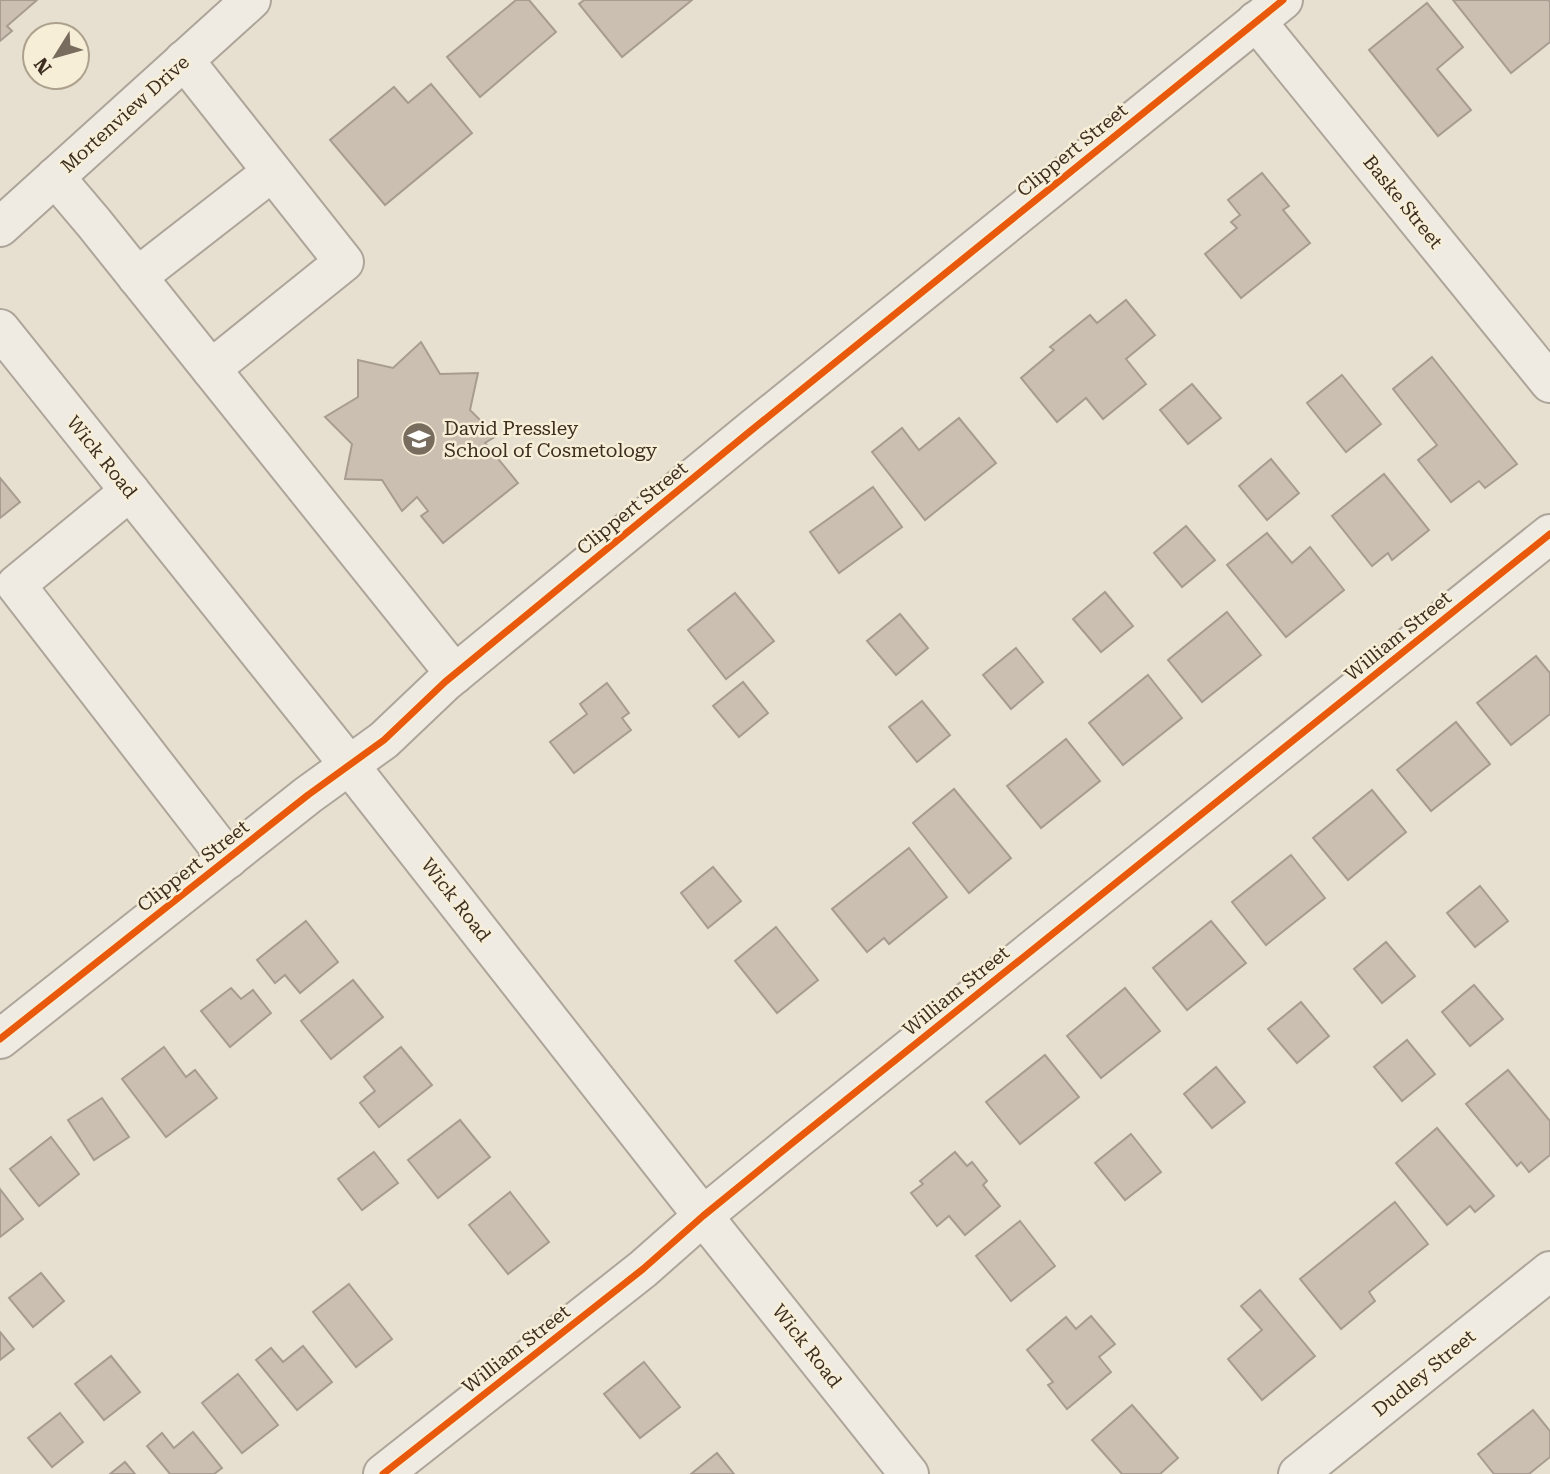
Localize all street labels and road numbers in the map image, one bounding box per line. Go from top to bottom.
street label: Mortenview Drive [56,50,194,178]
street label: Clippert Street [1012,98,1132,202]
street label: Baske Street [1358,151,1448,253]
street label: Wick Road [62,411,142,503]
street label: Clippert Street [572,456,692,560]
street label: William Street [1340,586,1456,686]
street label: Clippert Street [133,815,253,917]
street label: Wick Road [416,854,496,946]
street label: William Street [898,941,1014,1041]
street label: William Street [458,1300,574,1398]
street label: Wick Road [767,1300,847,1392]
street label: Dudley Street [1368,1325,1480,1421]

